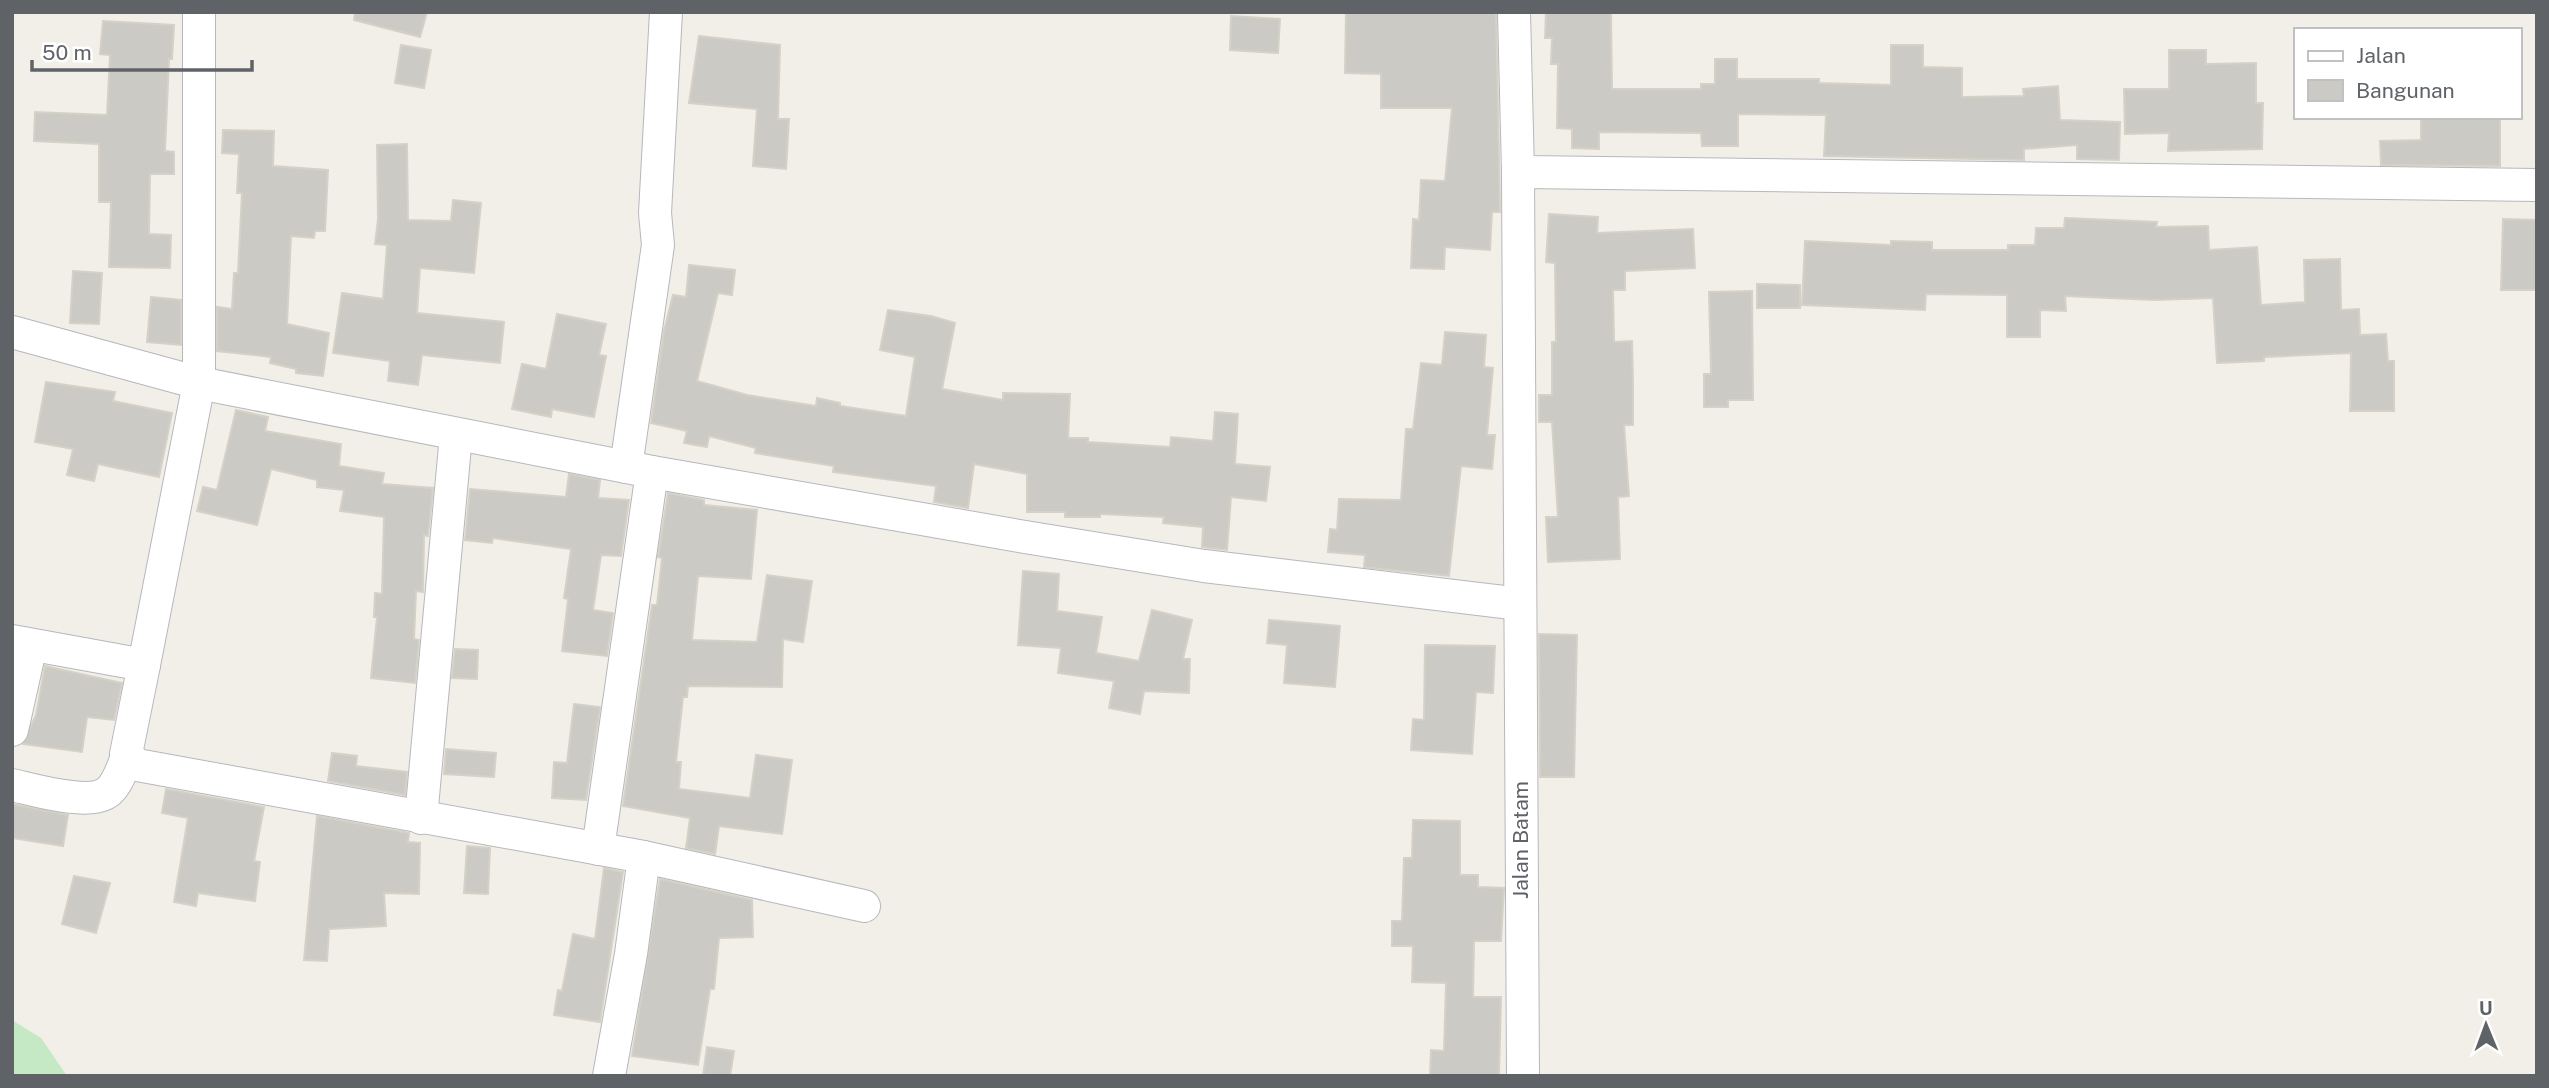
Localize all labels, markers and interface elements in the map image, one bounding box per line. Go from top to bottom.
scale bar [32,28,252,72]
legend [2294,28,2521,119]
text: 50 m [42,40,92,65]
text: Jalan [2356,43,2406,68]
text: Bangunan [2356,78,2455,103]
street label: Jalan Batam [1508,781,1533,899]
north arrow [2451,990,2521,1060]
text: U [2479,997,2493,1019]

